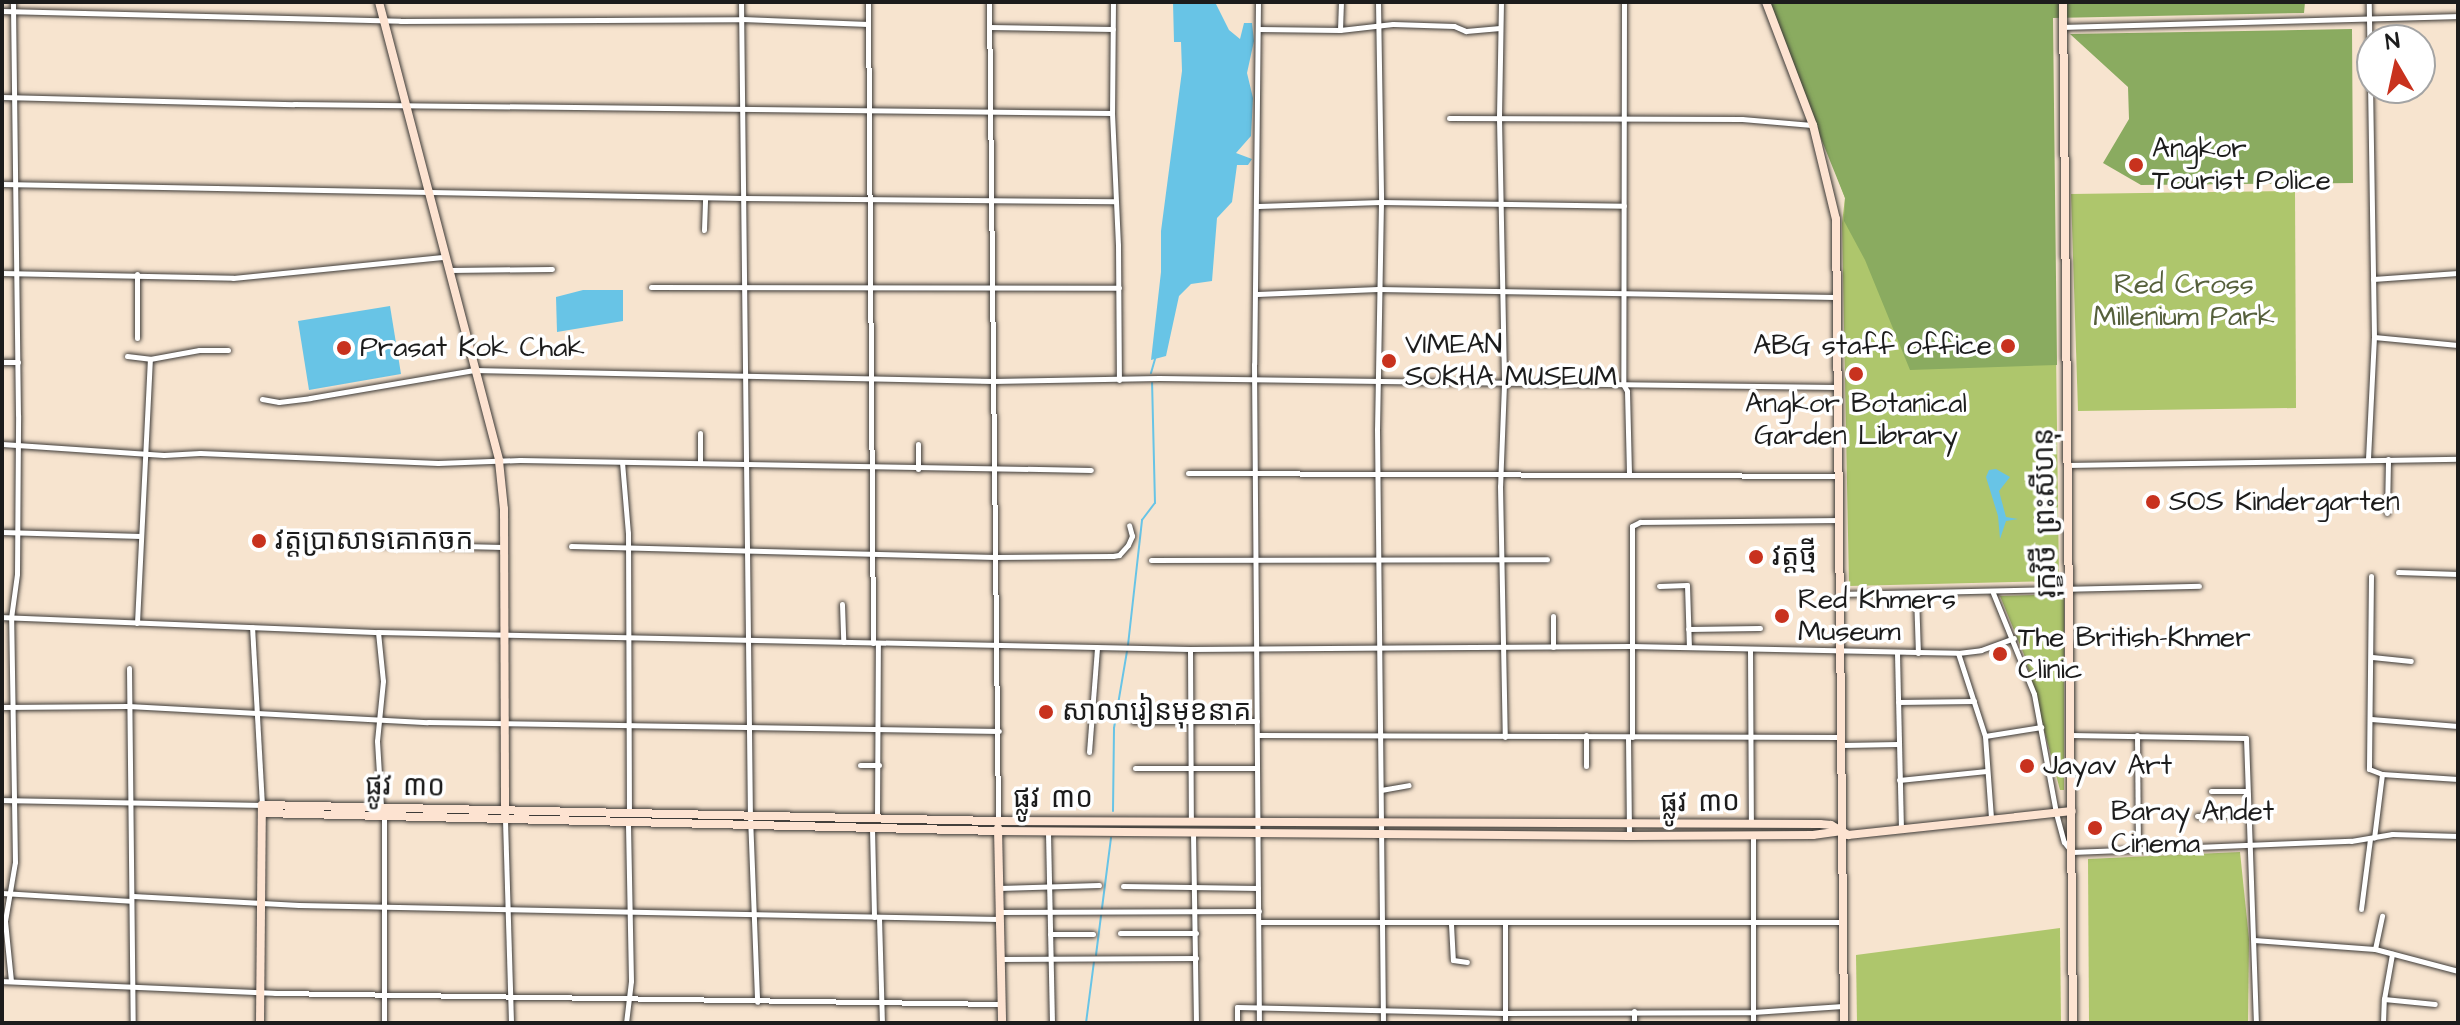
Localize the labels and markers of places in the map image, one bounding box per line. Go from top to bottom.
place label: Angkor Tourist Police [2152,132,2331,198]
marker: Angkor Tourist Police [2127,156,2145,174]
place label: VIMEAN SOKHA MUSEUM [1405,328,1617,394]
place label: ABG staff office [1753,329,1992,363]
place label: Prasat Kok Chak [360,331,585,365]
marker: ABG staff office [1999,337,2017,355]
marker: Prasat Kok Chak [335,339,353,357]
marker: VIMEAN SOKHA MUSEUM [1380,352,1398,370]
marker: Angkor Botanical Garden Library [1847,365,1865,383]
place label: Angkor Botanical Garden Library [1745,387,1967,453]
place label: SOS Kindergarten [2169,485,2400,519]
marker: SOS Kindergarten [2144,493,2162,511]
place label: វត្តប្រាសាទគោកចក [275,524,473,558]
marker: វត្តប្រាសាទគោកចក [250,532,268,550]
place label: វត្តថ្មី [1772,540,1817,574]
marker: វត្តថ្មី [1747,548,1765,566]
place label: Red Khmers Museum [1798,583,1956,649]
marker: Red Khmers Museum [1773,607,1791,625]
place label: The British-Khmer Clinic [2018,621,2251,687]
marker: The British-Khmer Clinic [1989,643,2011,665]
place label: សាលារៀនមុខនាគ [1062,695,1251,729]
marker: សាលារៀនមុខនាគ [1037,703,1055,721]
place label: Jayav Art [2043,749,2172,783]
marker: Jayav Art [2018,757,2036,775]
place label: Baray Andet Cinema [2111,795,2274,861]
marker: Baray Andet Cinema [2086,819,2104,837]

